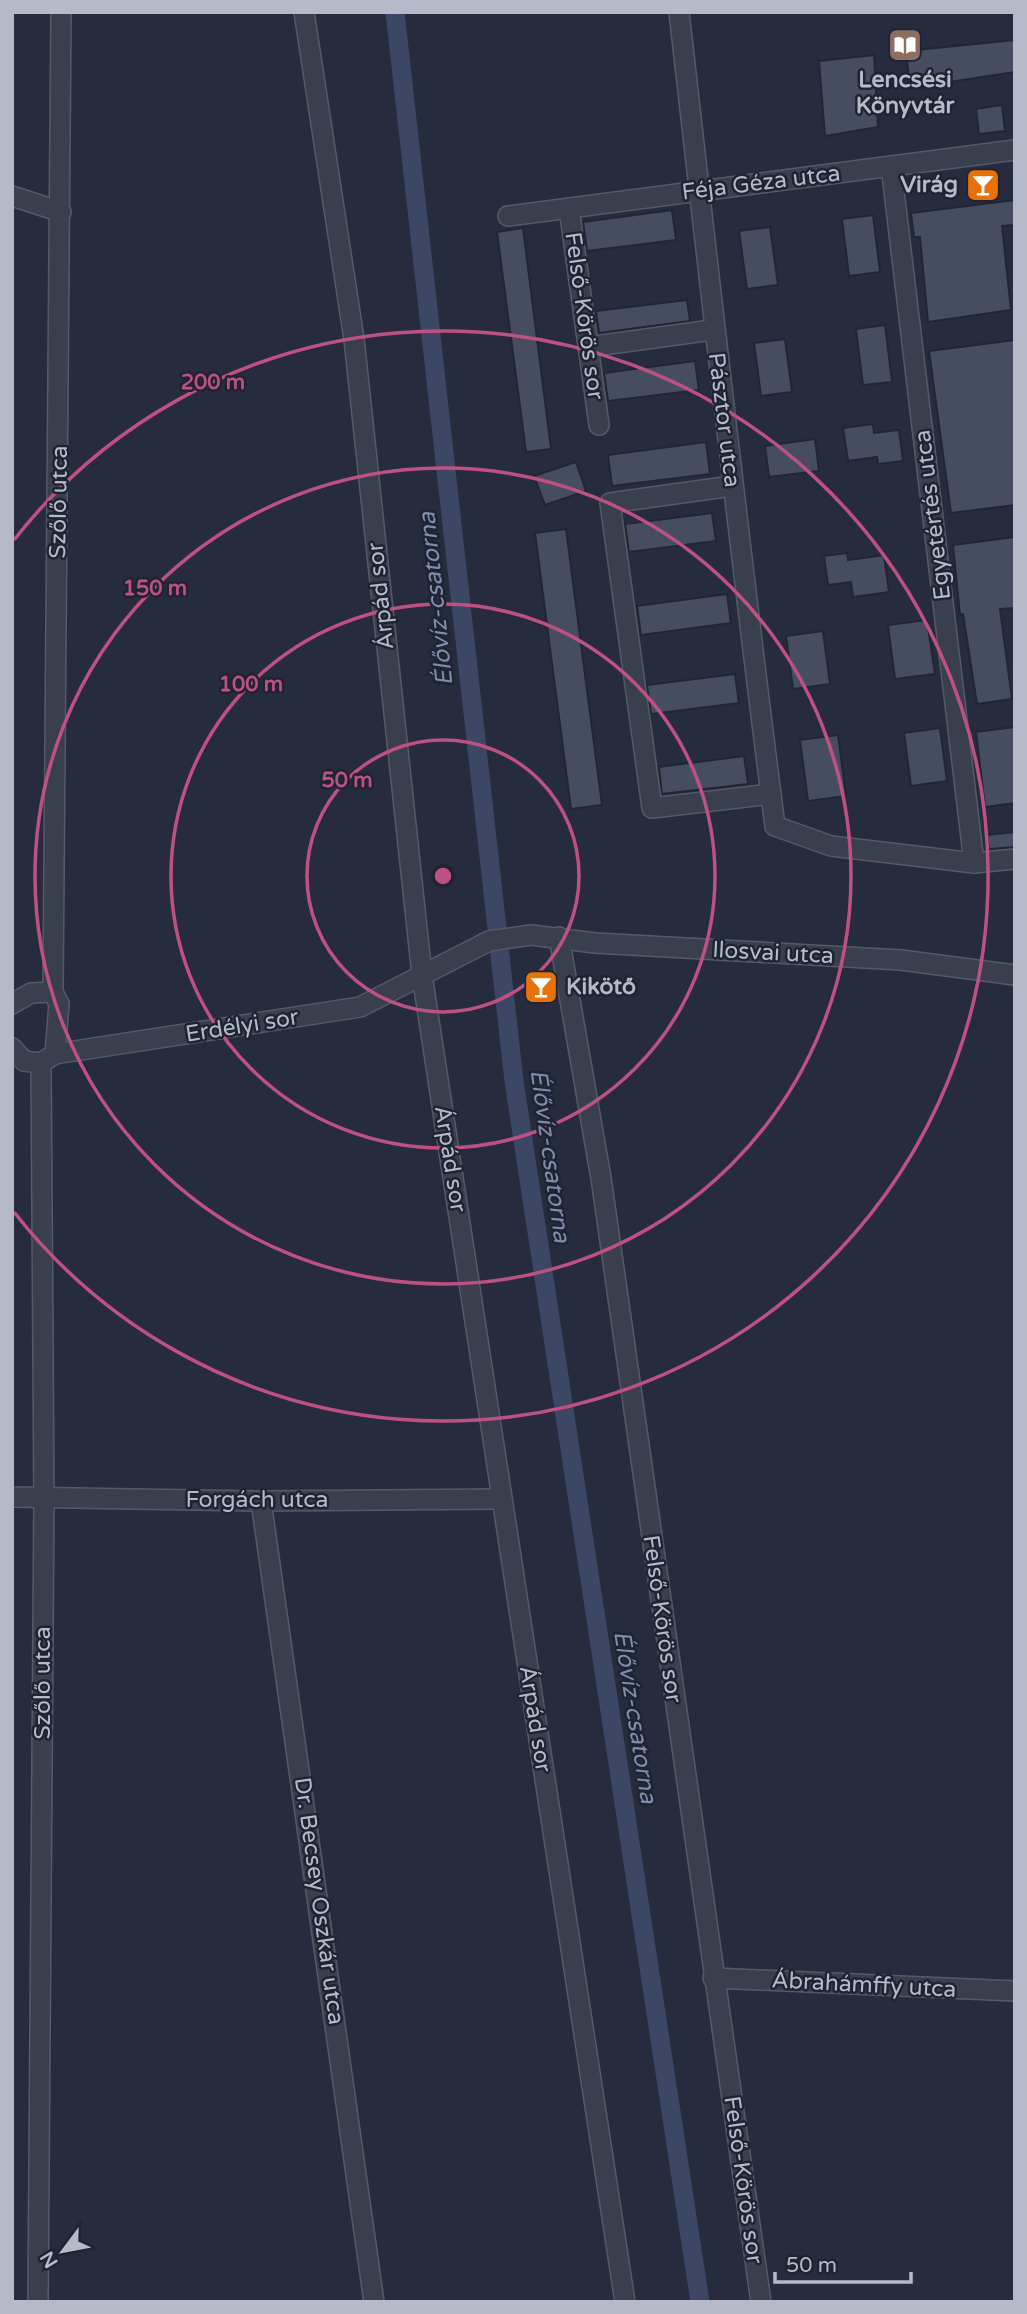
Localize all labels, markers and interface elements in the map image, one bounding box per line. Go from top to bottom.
library icon: Lencsési Könyvtár [886,26,924,64]
place label: Lencsési Könyvtár [856,66,956,120]
street label: Féja Géza utca [680,159,842,207]
bar icon: Virág [964,166,1002,204]
place label: Virág [900,171,958,199]
street label: Felső-Körös sor [558,230,610,402]
street label: Pásztor utca [702,351,746,489]
text: 200 m [181,370,245,395]
street label: Egyetértés utca [909,428,957,602]
street label: Szőlő utca [44,445,74,559]
water label: Élővíz-csatorna [412,510,460,687]
street label: Árpád sor [361,541,401,651]
text: 150 m [123,576,187,601]
text: 100 m [219,672,283,697]
text: 50 m [321,768,373,793]
centre of rings [431,864,455,888]
street label: Ilosvai utca [712,936,834,970]
bar icon: Kikötő [522,968,560,1006]
place label: Kikötő [566,973,636,1001]
street label: Erdélyi sor [183,1003,301,1049]
water label: Élővíz-csatorna [523,1068,577,1245]
street label: Árpád sor [428,1104,472,1215]
street label: Forgách utca [185,1486,329,1514]
street label: Felső-Körös sor [636,1533,688,1705]
street label: Szőlő utca [29,1626,57,1740]
water label: Élővíz-csatorna [607,1629,663,1806]
street label: Árpád sor [513,1664,557,1775]
street label: Dr. Becsey Oszkár utca [288,1776,350,2026]
street label: Ábrahámffy utca [771,1966,957,2004]
street label: Felső-Körös sor [717,2094,769,2266]
north arrow [28,2216,98,2286]
scale bar [775,2240,912,2284]
text: N [36,2247,63,2272]
text: 50 m [786,2253,837,2278]

